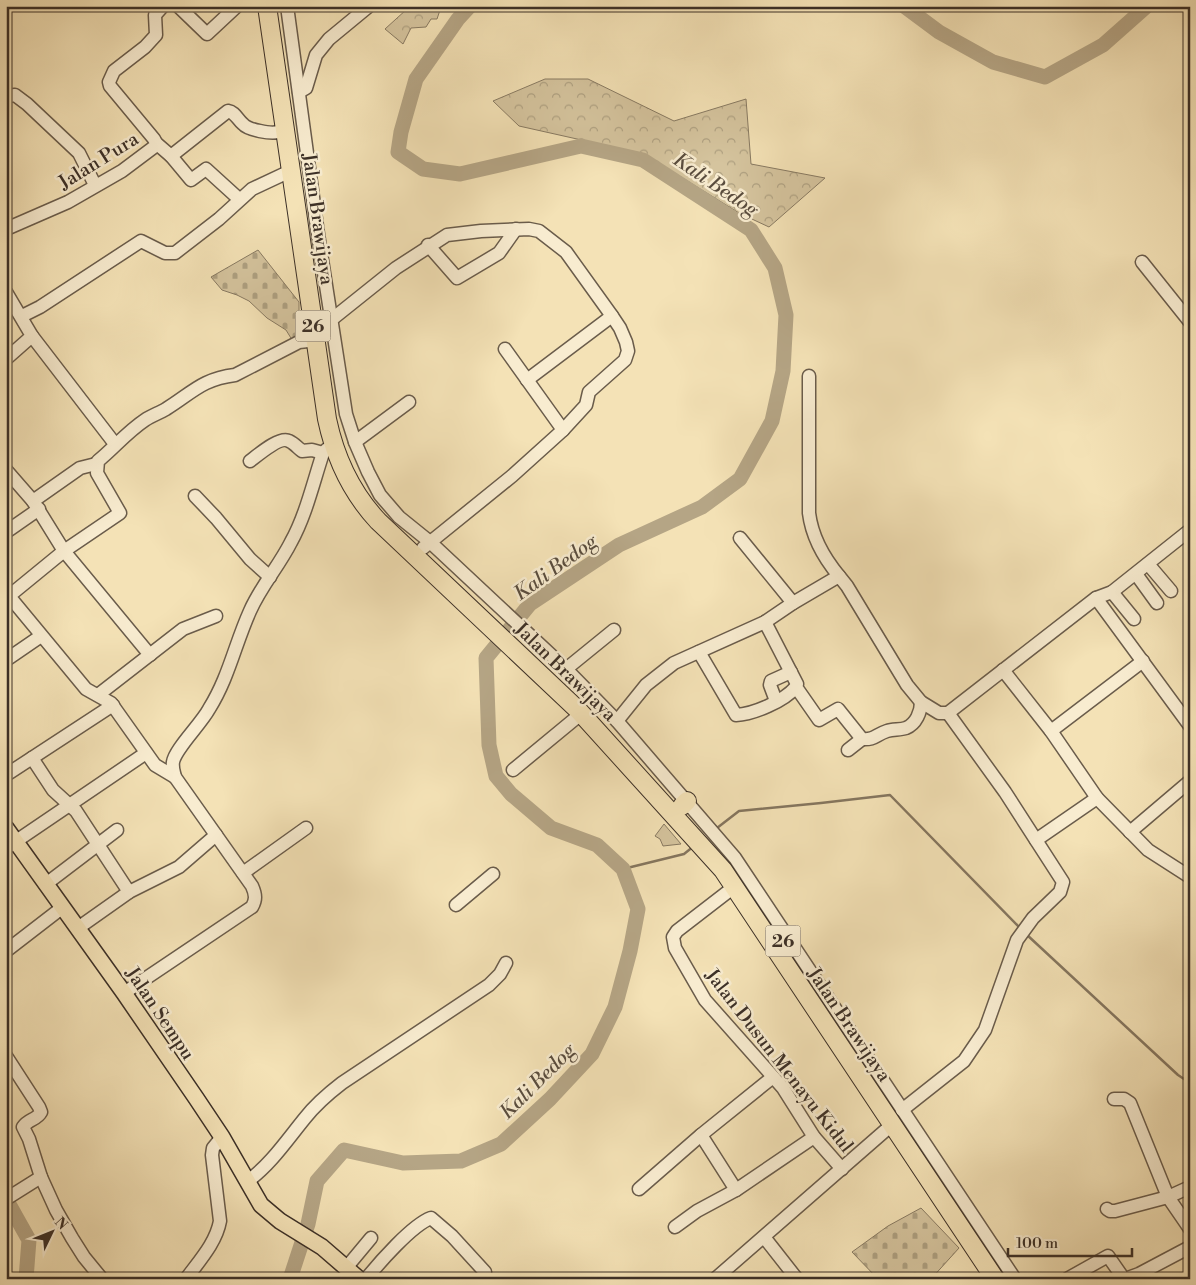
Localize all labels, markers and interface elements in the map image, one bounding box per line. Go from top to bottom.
street label: Jalan Pura [53,127,143,195]
water label: Kali Bedog [668,148,764,224]
street label: Jalan Brawijaya [297,151,339,287]
road number: 26 [296,310,330,342]
water label: Kali Bedog [509,529,604,607]
street label: Jalan Brawijaya [509,616,622,727]
road number: 26 [766,926,800,956]
street label: Jalan Sempu [120,962,200,1065]
street label: Jalan Brawijaya [802,962,896,1087]
street label: Jalan Dusun Menayu Kidul [699,963,859,1158]
water label: Kali Bedog [495,1038,582,1125]
north arrow [28,1208,78,1258]
text: N [50,1214,71,1234]
scale bar [1008,1225,1132,1257]
text: 100 m [1016,1234,1058,1253]

